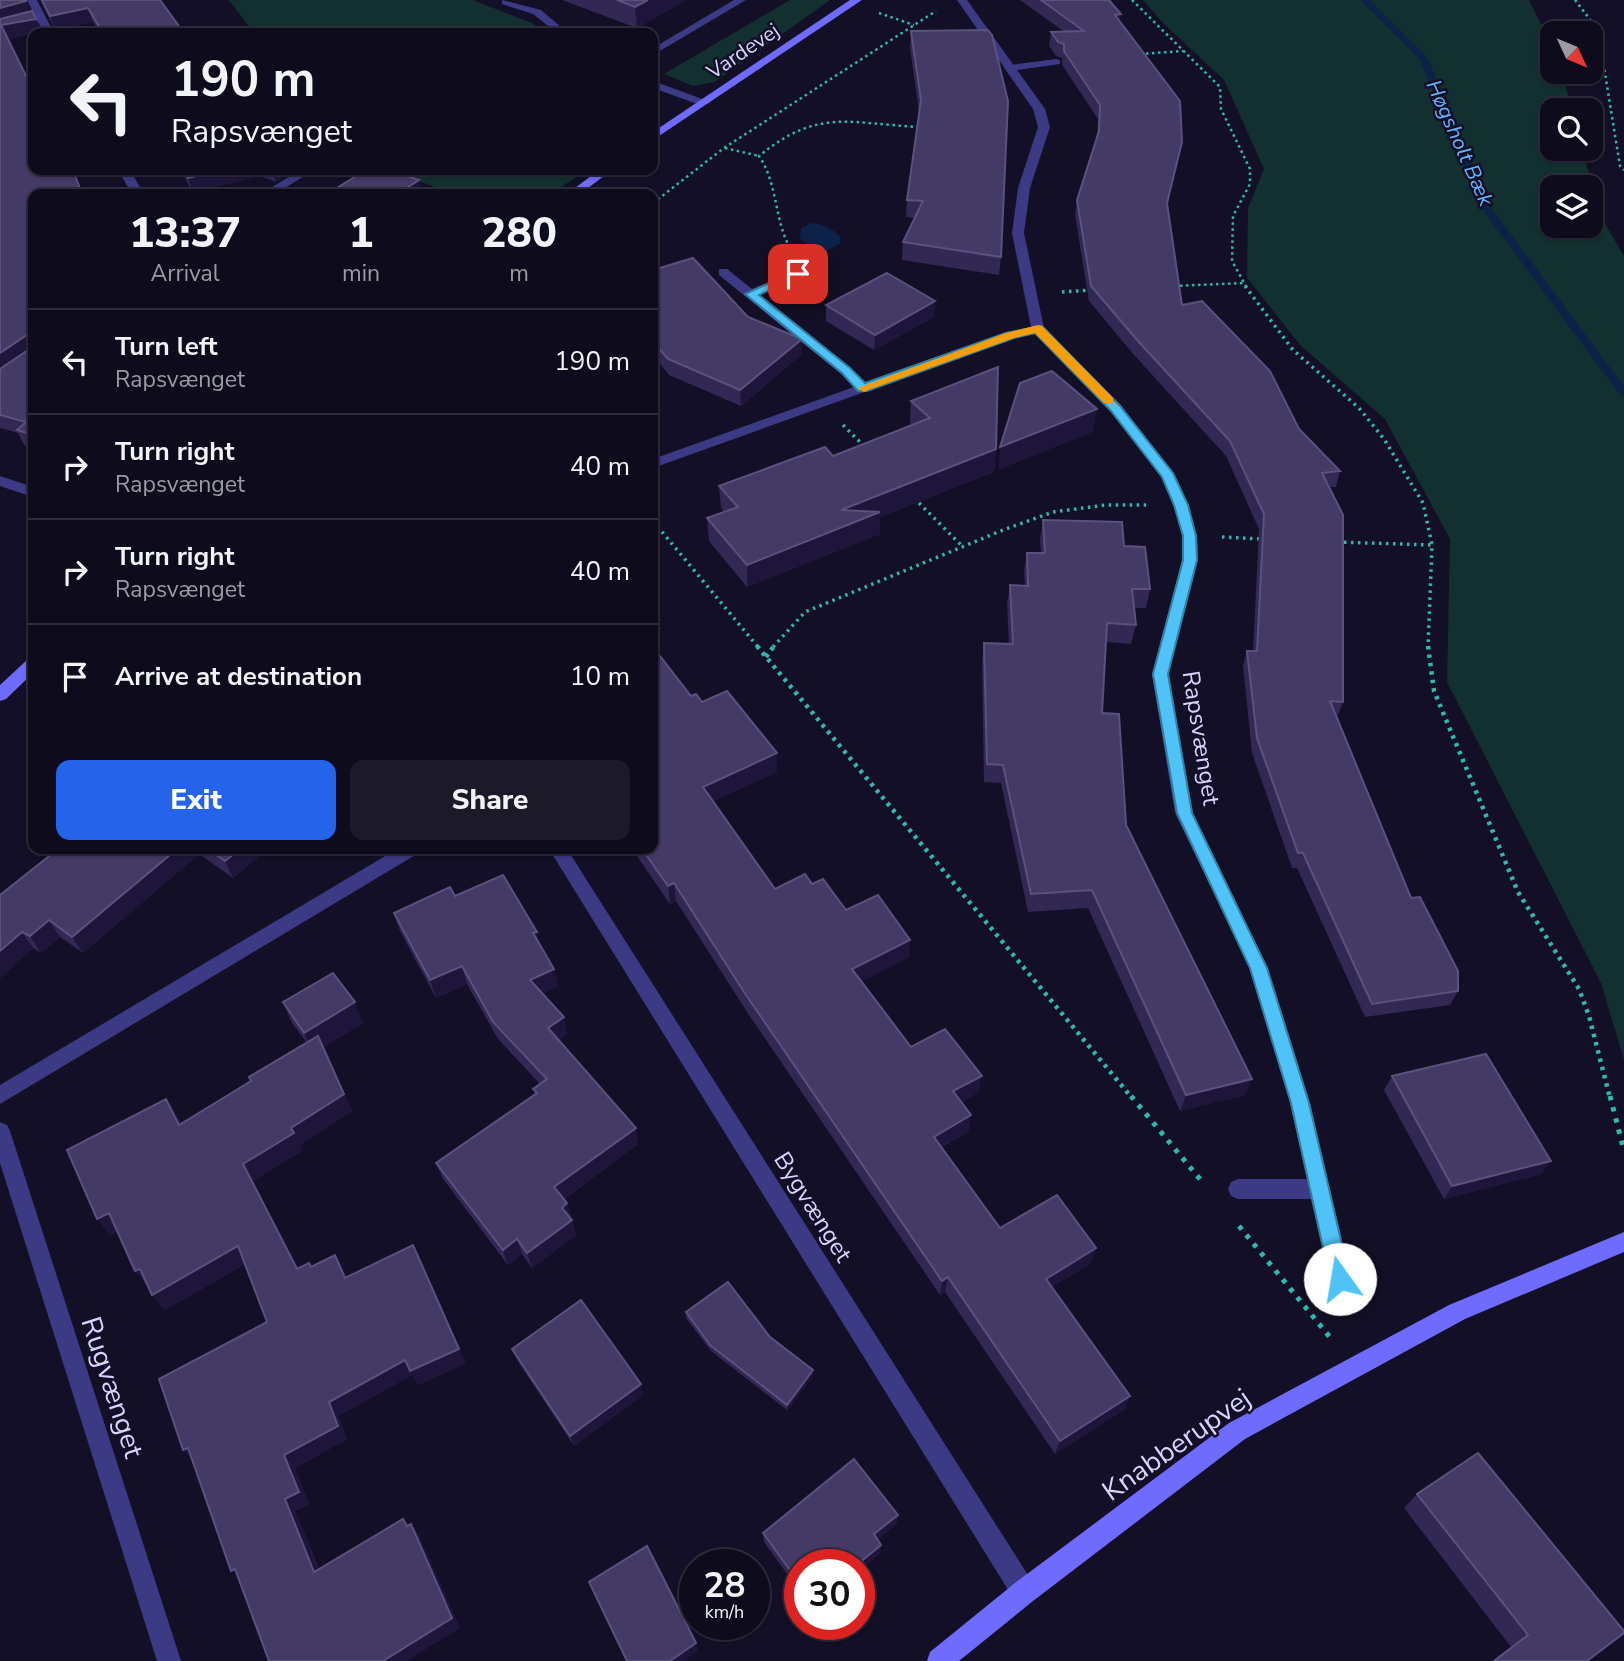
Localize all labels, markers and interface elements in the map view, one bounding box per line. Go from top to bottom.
street label: Vardevej [700,17,785,86]
north arrow [1540,21,1603,84]
map controls [1540,21,1603,238]
text: 190 m [171,46,315,113]
icon: left [56,56,147,147]
water label: Høgsholt Bæk [1420,76,1500,211]
button: search [1540,98,1603,161]
text: Rapsvænget [171,110,352,153]
button: layers [1540,175,1603,238]
text: 13:37 [129,205,241,262]
text: 1 [348,205,374,262]
text: 280 [481,205,557,262]
pin [768,244,828,304]
icon: arrive [779,255,817,293]
text: Arrival [150,258,220,289]
text: min [342,258,380,289]
text: m [509,258,529,289]
text: Turn left [115,329,218,364]
icon: left [56,343,94,381]
text: 190 m [554,344,630,379]
text: Rapsvænget [115,364,245,395]
text: Turn right [115,434,234,469]
icon: right [56,448,94,486]
text: 40 m [570,449,630,484]
text: Rapsvænget [115,469,245,500]
text: Turn right [115,539,234,574]
icon: right [56,553,94,591]
text: 40 m [570,554,630,589]
text: Rapsvænget [115,574,245,605]
icon: arrive [56,658,94,696]
text: Arrive at destination [115,659,362,694]
text: 10 m [570,659,630,694]
street label: Rapsvænget [1175,668,1228,808]
button: Exit [56,760,336,840]
button: Share [350,760,630,840]
street label: Bygvænget [767,1146,860,1269]
position arrow [1303,1242,1377,1316]
street label: Rugvænget [71,1312,153,1463]
street label: Knabberupvej [1095,1380,1258,1510]
speed limit sign: 30 [784,1549,875,1640]
text: 28 [703,1562,746,1609]
text: km/h [705,1600,744,1624]

